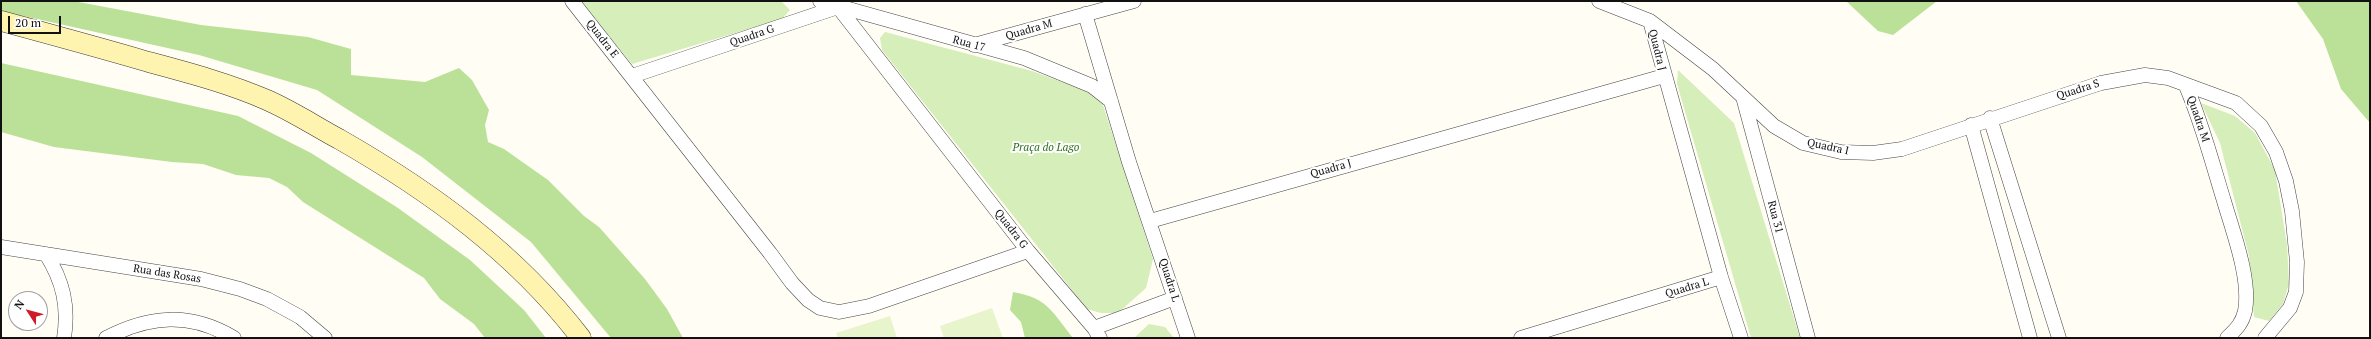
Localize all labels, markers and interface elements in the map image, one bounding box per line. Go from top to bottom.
scale bar [10,8,63,34]
text: 20 m [15,15,41,30]
street label: Quadra E [583,17,621,61]
street label: Quadra M [1004,17,1054,43]
street label: Quadra G [728,22,776,50]
street label: Quadra J [1645,28,1669,72]
street label: Rua 17 [951,33,987,55]
street label: Quadra S [2055,77,2101,103]
street label: Quadra M [2184,94,2212,144]
street label: Quadra I [1806,136,1850,158]
park label: Praça do Lago [1013,141,1079,155]
street label: Quadra J [1309,157,1353,181]
street label: Rua 31 [1764,199,1786,235]
street label: Quadra G [992,207,1030,251]
street label: Quadra L [1156,257,1182,303]
street label: Rua das Rosas [132,262,202,286]
street label: Quadra L [1664,275,1710,301]
north arrow [8,291,48,331]
text: N [11,297,27,312]

